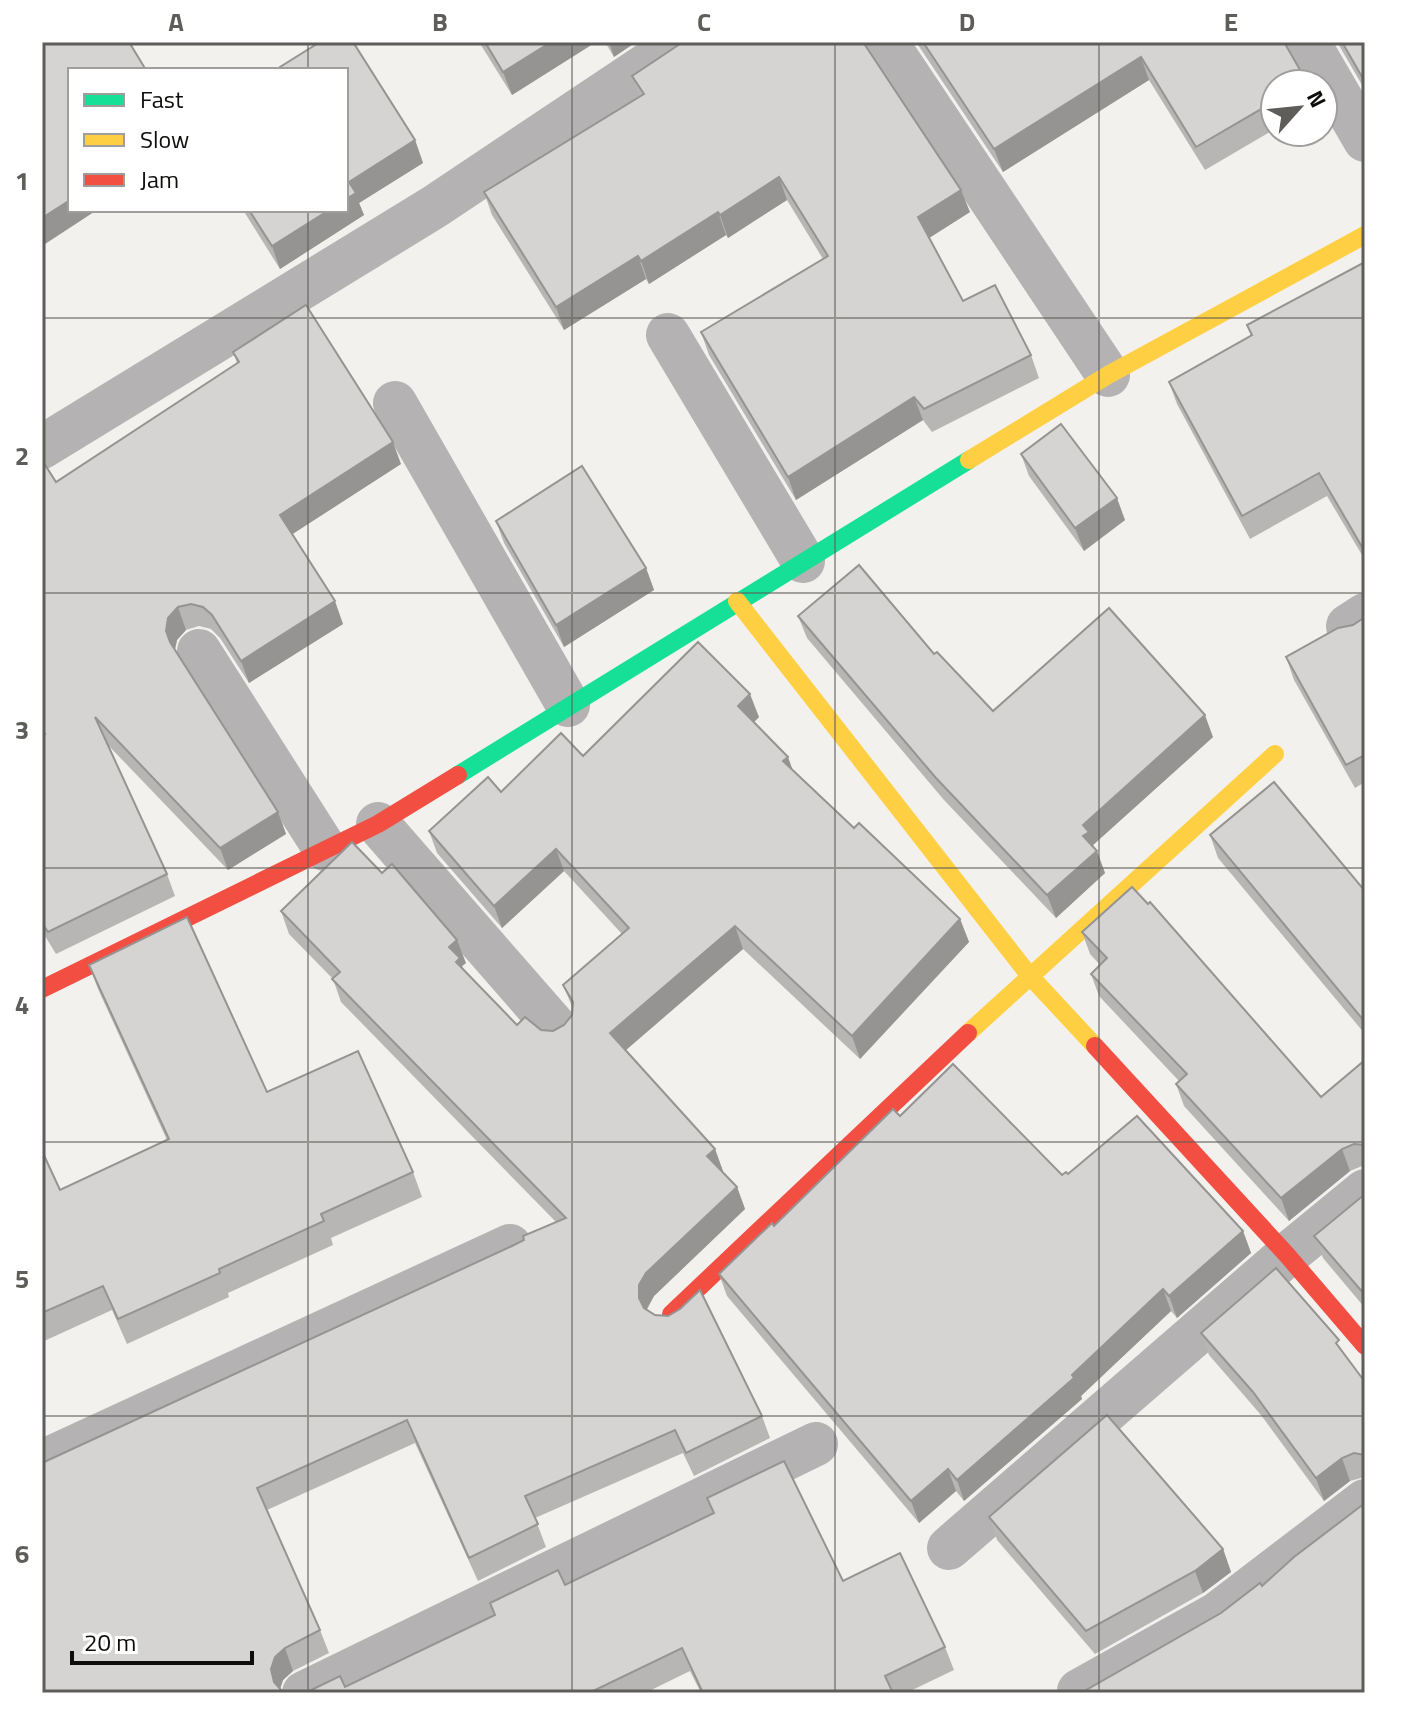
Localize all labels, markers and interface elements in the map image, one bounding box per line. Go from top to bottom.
text: A [168,2,184,41]
text: B [432,2,448,41]
text: C [697,2,711,41]
text: D [959,2,975,41]
text: E [1224,2,1238,41]
legend [68,68,348,212]
north arrow [1259,68,1339,148]
text: Fast [140,81,184,117]
text: N [1298,84,1335,113]
text: Slow [140,121,189,157]
text: 1 [15,161,29,200]
text: Jam [140,161,179,197]
text: 2 [15,436,29,475]
text: 3 [15,710,29,749]
text: 4 [15,985,29,1024]
text: 5 [15,1259,29,1298]
text: 6 [15,1534,29,1573]
scale bar [72,1615,252,1665]
text: 20 m [84,1624,136,1660]

